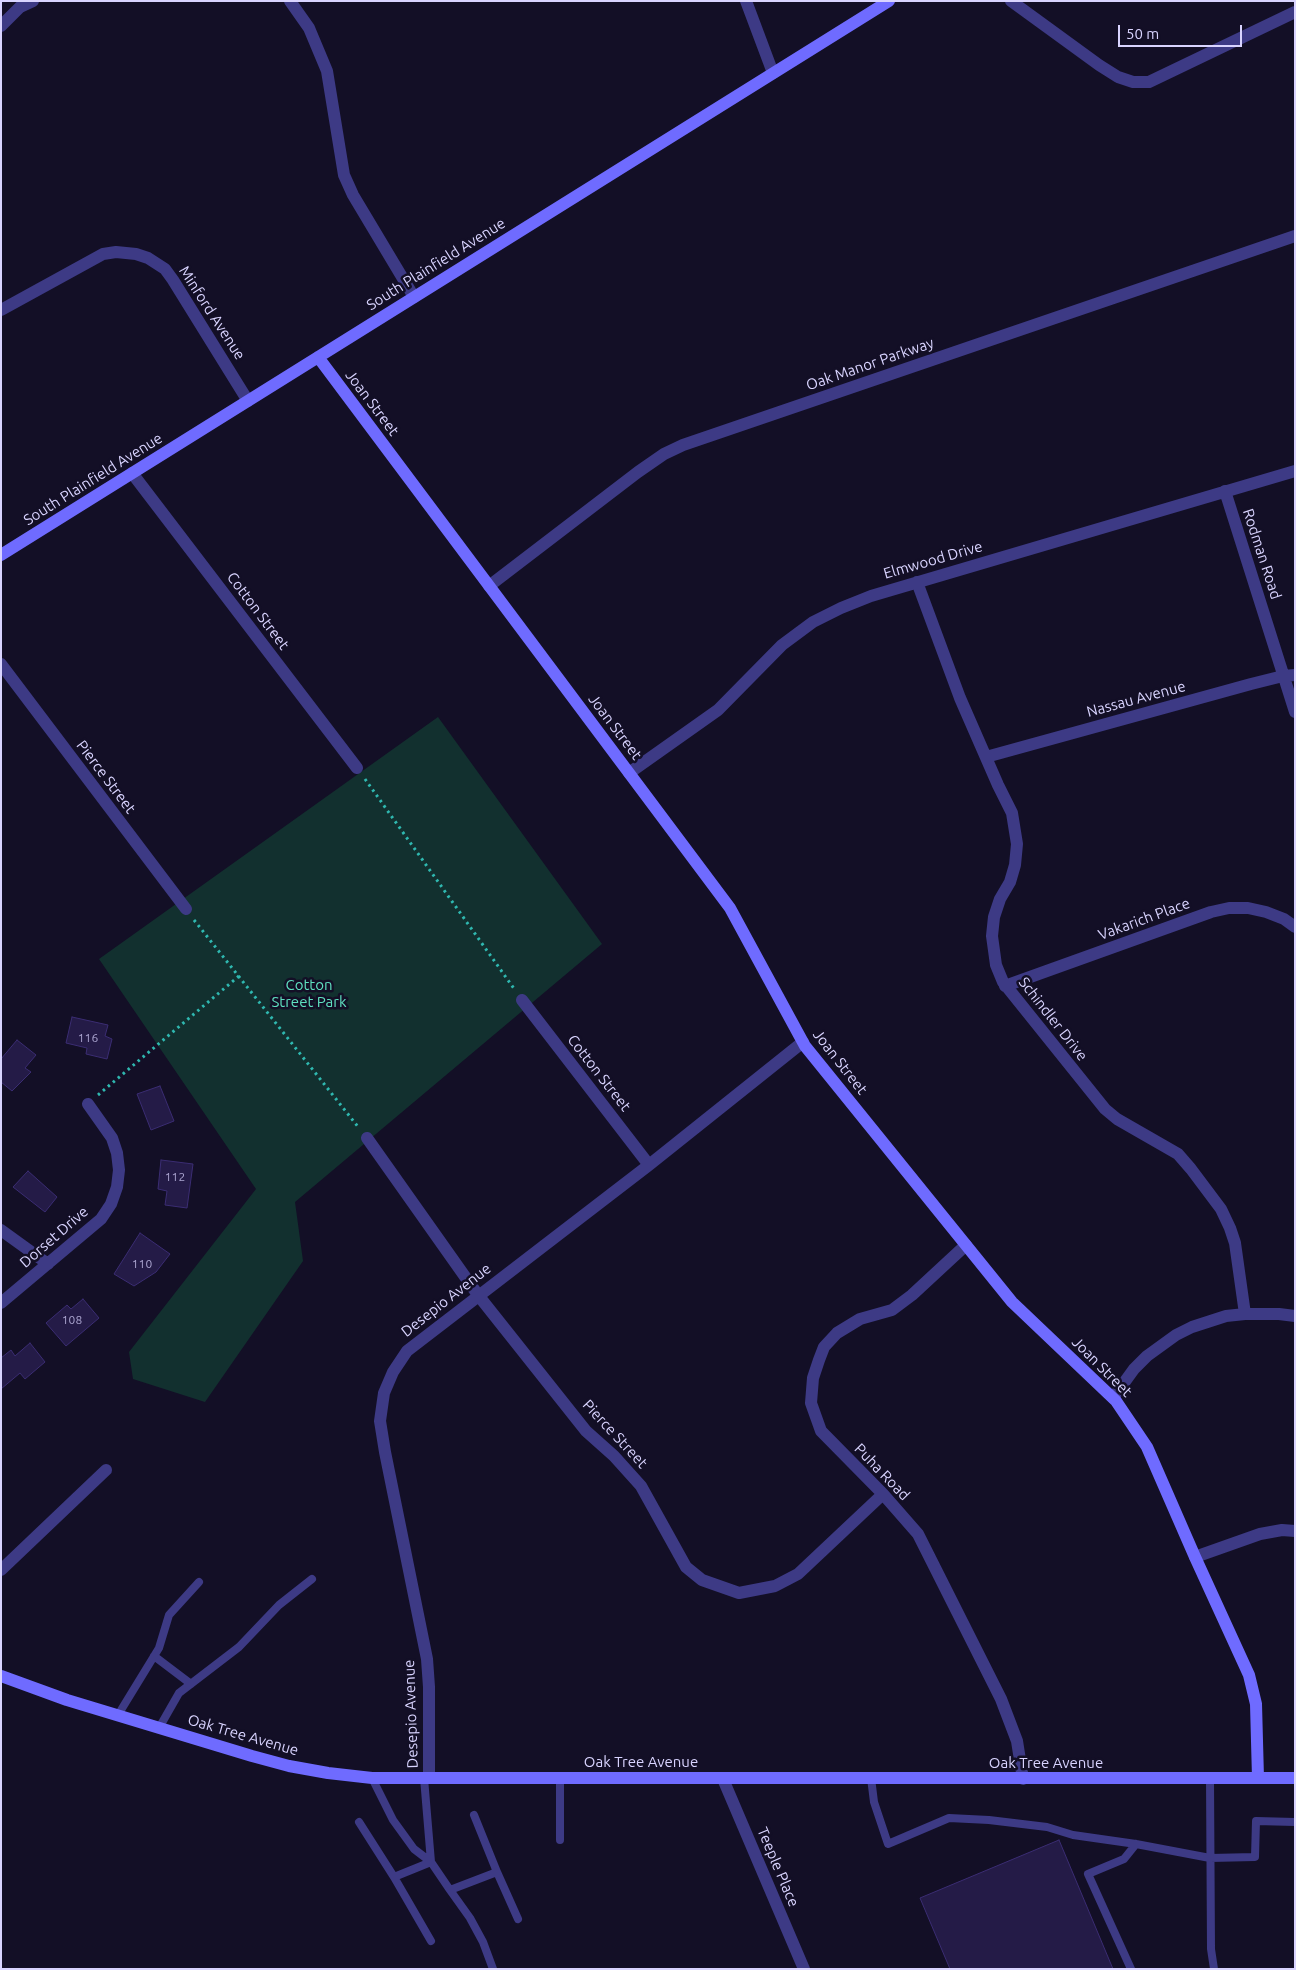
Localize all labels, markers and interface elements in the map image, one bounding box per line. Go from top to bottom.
scale bar [1121,15,1245,47]
text: 50 m [1126,25,1159,42]
street label: South Plainfield Avenue [363,214,509,314]
street label: Minford Avenue [175,263,249,363]
street label: Oak Manor Parkway [804,334,936,394]
street label: Joan Street [341,367,403,439]
street label: South Plainfield Avenue [20,429,166,529]
street label: Rodman Road [1239,506,1285,602]
street label: Elmwood Drive [881,537,985,583]
street label: Cotton Street [223,569,293,653]
street label: Nassau Avenue [1085,677,1187,721]
street label: Joan Street [584,691,646,763]
street label: Pierce Street [73,737,139,817]
street label: Vakarich Place [1096,894,1192,944]
street label: Schindler Drive [1015,974,1091,1064]
park label: Cotton Street Park [271,976,347,1011]
street label: Joan Street [809,1026,871,1098]
house number: 116 [78,1031,98,1045]
street label: Cotton Street [563,1031,635,1115]
house number: 112 [165,1170,185,1184]
street label: Dorset Drive [16,1202,92,1272]
house number: 110 [132,1257,152,1271]
street label: Desepio Avenue [398,1259,494,1341]
house number: 108 [62,1313,82,1327]
street label: Joan Street [1068,1333,1136,1401]
street label: Pierce Street [579,1396,651,1472]
street label: Puha Road [851,1440,913,1504]
street label: Desepio Avenue [400,1659,422,1769]
street label: Oak Tree Avenue [186,1711,300,1759]
street label: Oak Tree Avenue [584,1753,698,1771]
street label: Oak Tree Avenue [989,1754,1103,1772]
street label: Teeple Place [753,1825,803,1909]

